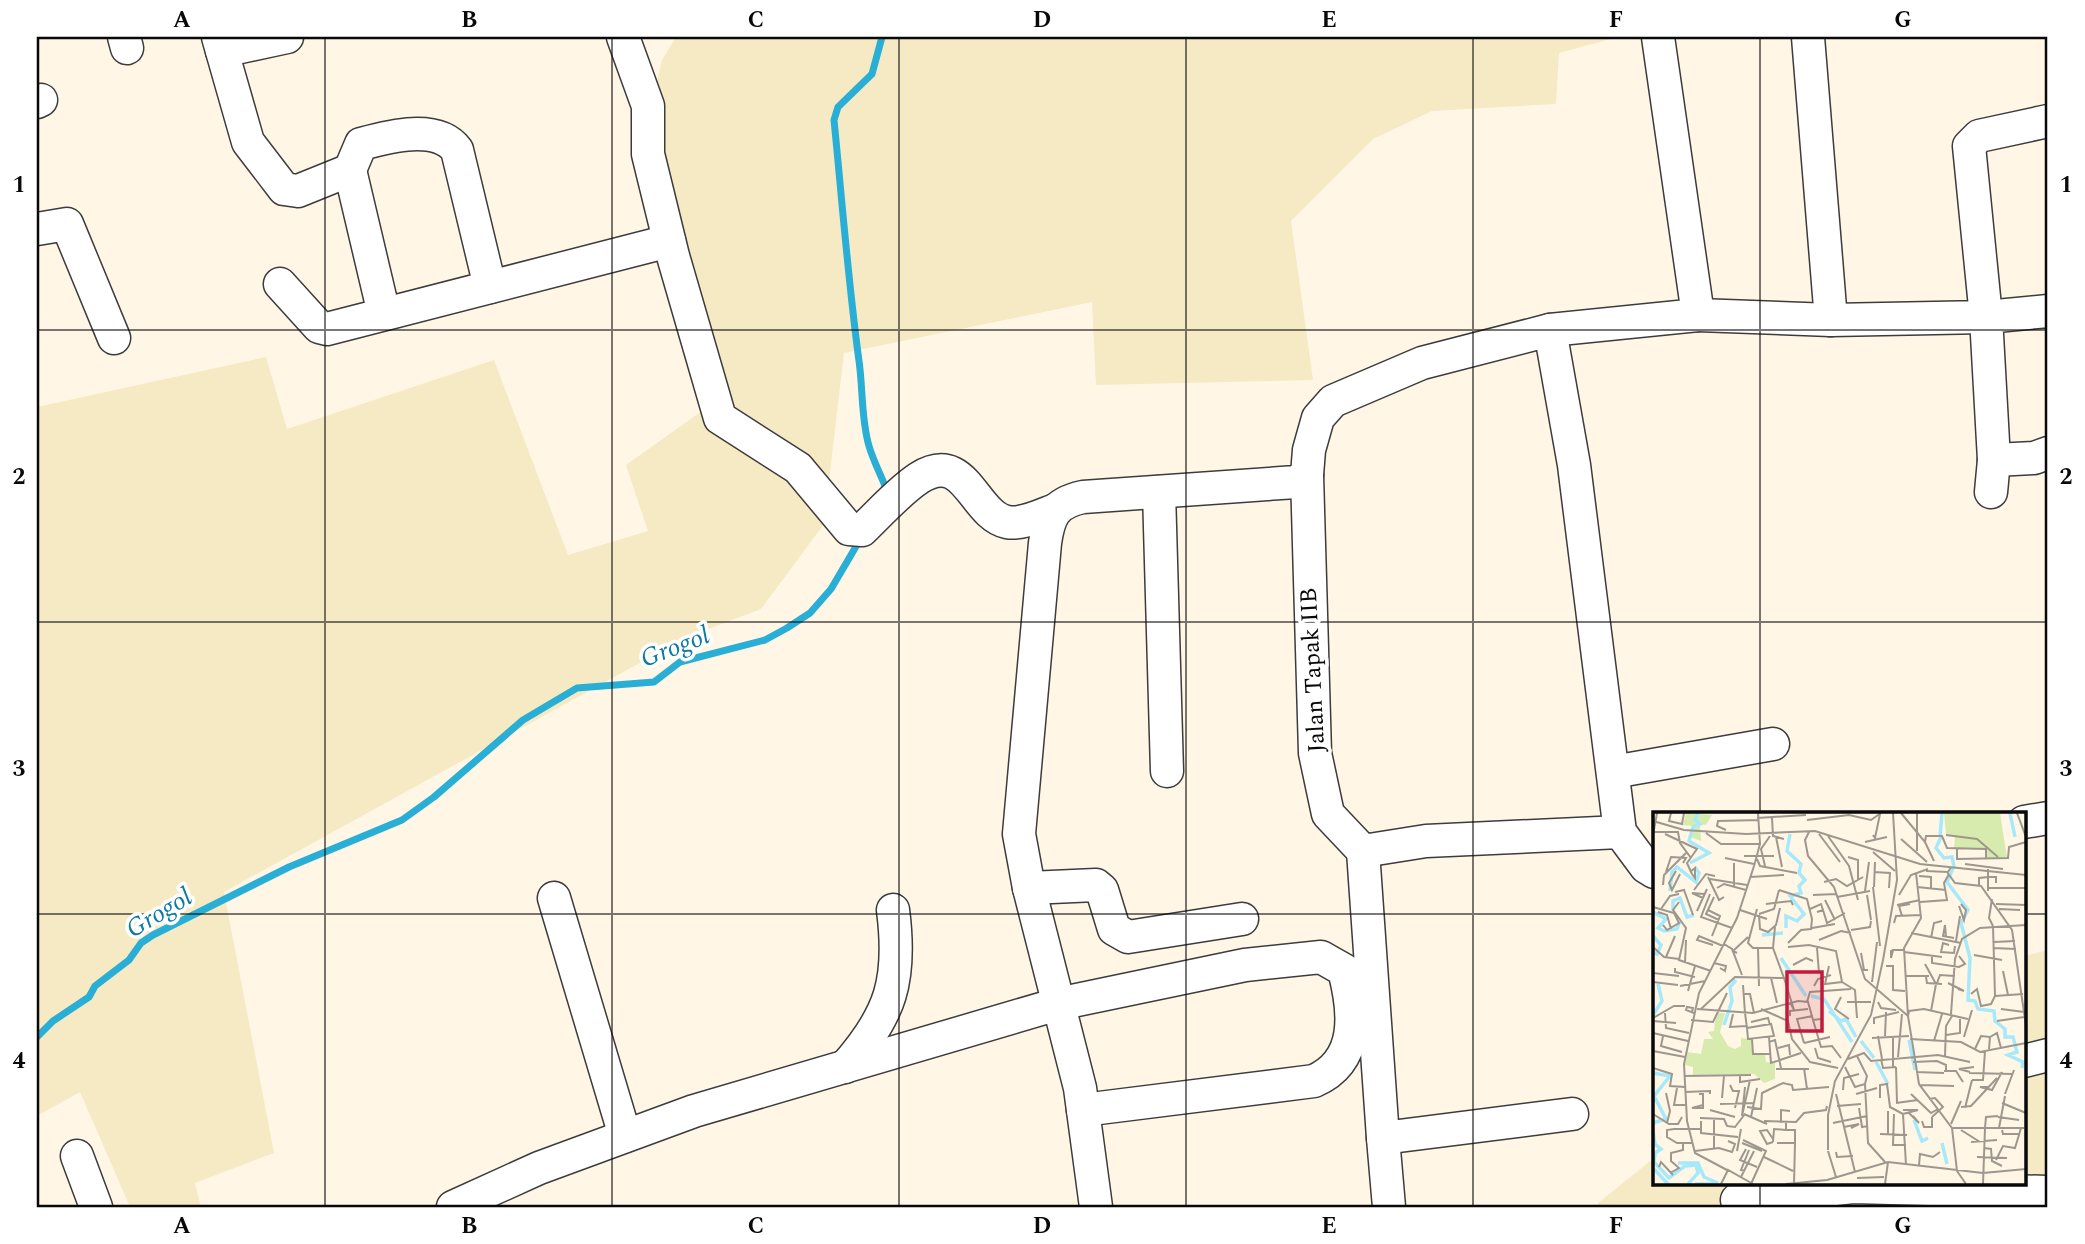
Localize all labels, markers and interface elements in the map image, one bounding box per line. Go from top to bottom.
text: A [173,3,191,38]
text: B [461,3,477,38]
text: C [748,3,764,38]
text: D [1033,3,1051,38]
text: E [1321,3,1337,38]
text: F [1609,3,1623,38]
text: G [1894,3,1912,38]
text: 1 [13,168,25,203]
text: 1 [2060,168,2072,203]
text: 2 [13,460,26,495]
text: 2 [2060,460,2073,495]
street label: Jalan Tapak IIB [1291,587,1335,753]
water label: Grogol [634,615,716,678]
text: 3 [13,752,26,787]
text: 3 [2060,752,2073,787]
inset map [1653,812,2025,1184]
water label: Grogol [118,877,200,949]
text: 4 [13,1044,26,1079]
text: 4 [2060,1044,2073,1079]
text: A [173,1209,191,1244]
text: B [461,1209,477,1244]
text: C [748,1209,764,1244]
text: D [1033,1209,1051,1244]
text: E [1321,1209,1337,1244]
text: F [1609,1209,1623,1244]
text: G [1894,1209,1912,1244]

